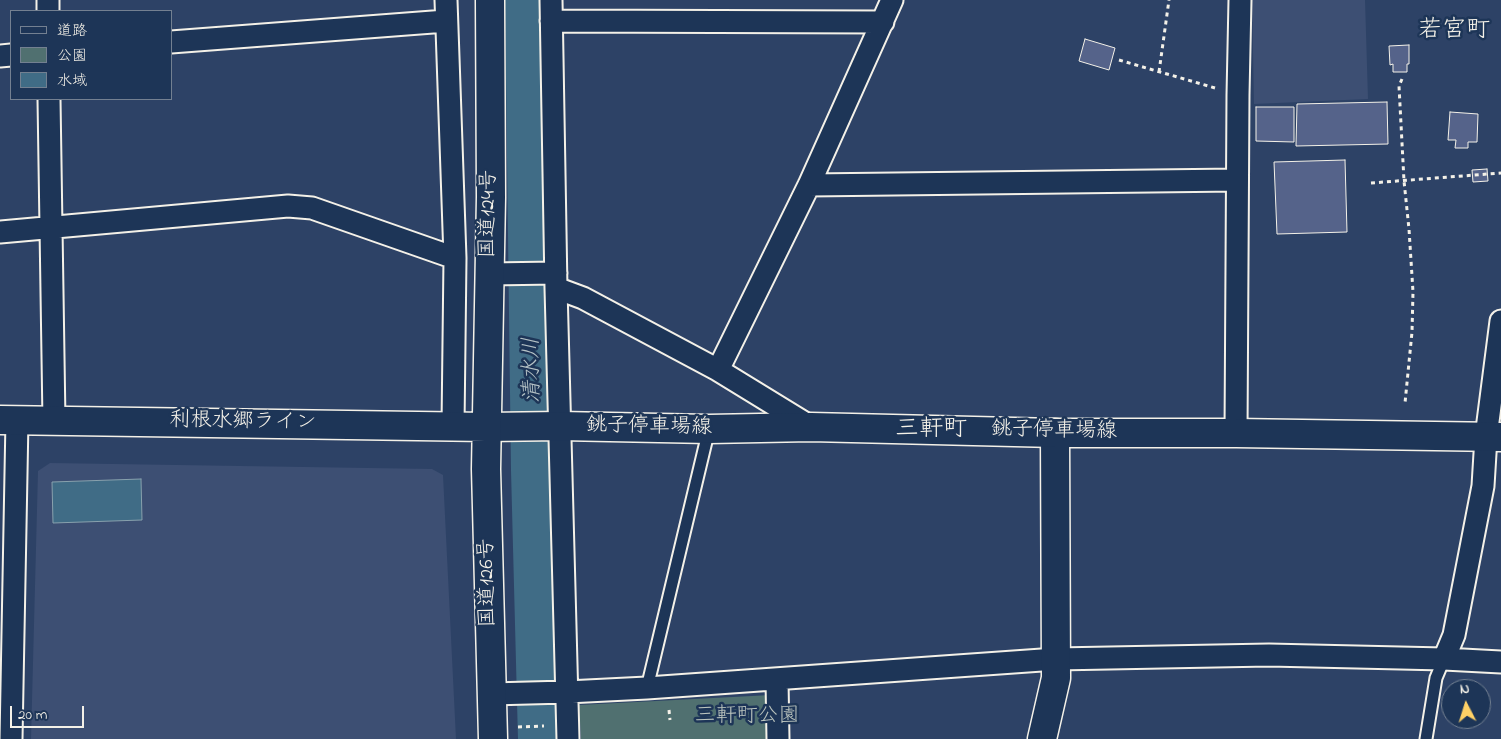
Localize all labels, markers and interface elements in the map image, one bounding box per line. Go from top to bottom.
legend [10,10,172,100]
district label: 若宮町 [1418,18,1490,46]
text: 道路 [57,20,87,42]
text: 公園 [57,45,87,67]
text: 水域 [57,70,87,92]
street label: 国道124号 [477,169,503,259]
water label: 清水川 [520,337,548,403]
street label: 利根水郷ライン [169,409,317,437]
street label: 銚子停車場線 [586,414,712,442]
district label: 三軒町 [895,417,967,445]
street label: 銚子停車場線 [991,418,1117,446]
street label: 国道126号 [476,538,502,628]
north arrow [1441,679,1491,729]
text: N [1459,679,1470,700]
scale bar [12,696,86,728]
text: 20 m [18,704,47,726]
park label: 三軒町公園 [695,705,799,731]

